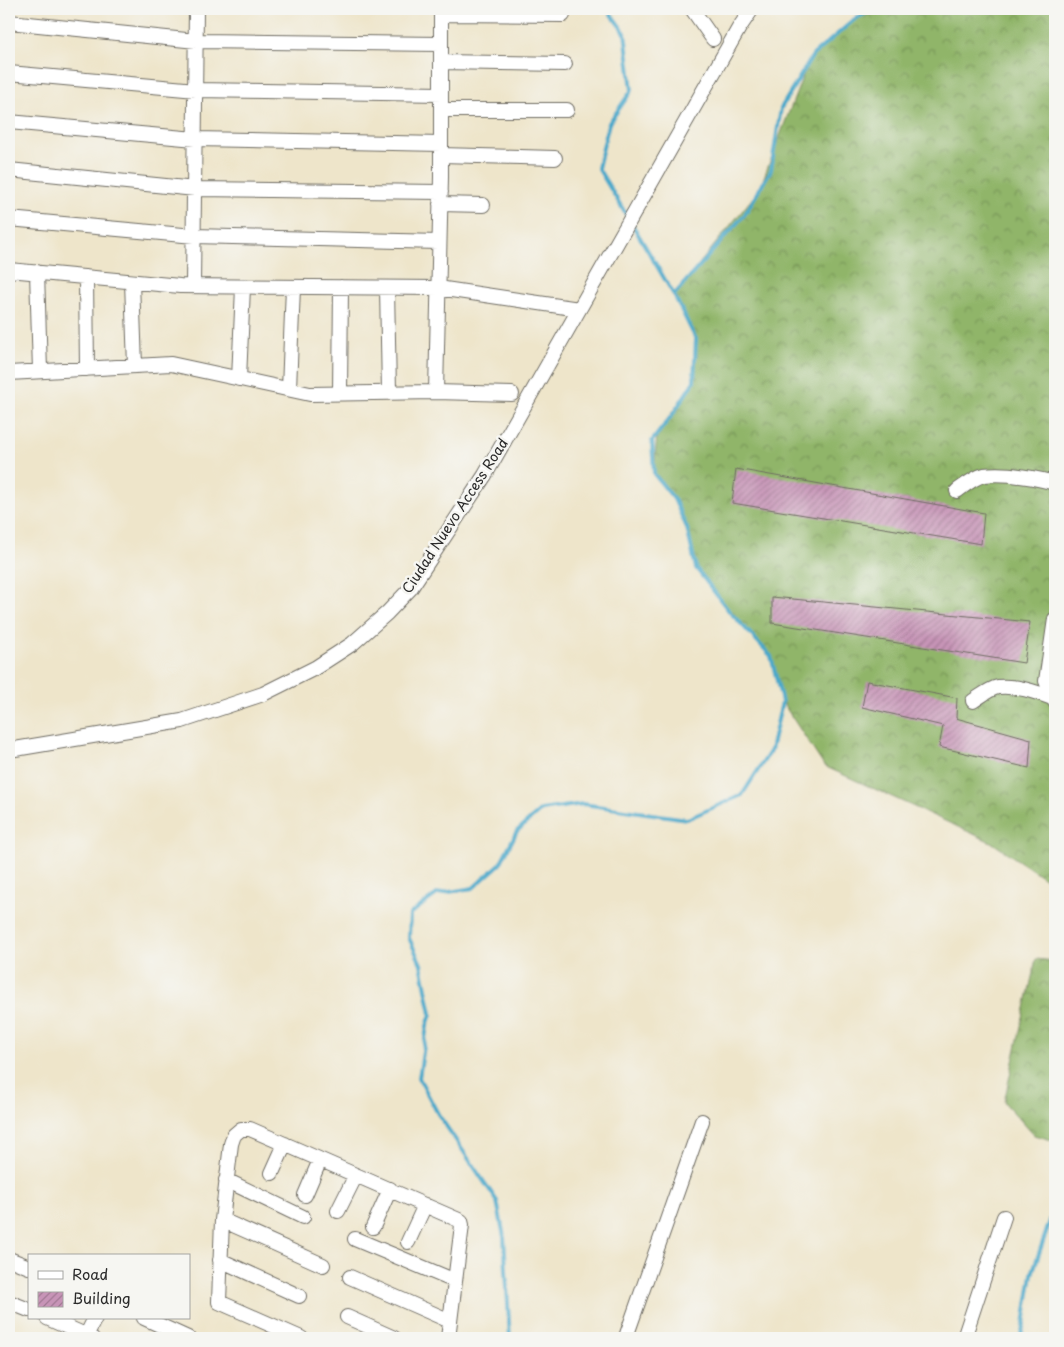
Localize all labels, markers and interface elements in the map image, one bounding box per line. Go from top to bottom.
street label: Ciudad Nuevo Access Road [396,434,513,598]
legend [28,1254,190,1320]
text: Road [72,1262,108,1285]
text: Building [72,1286,131,1309]

